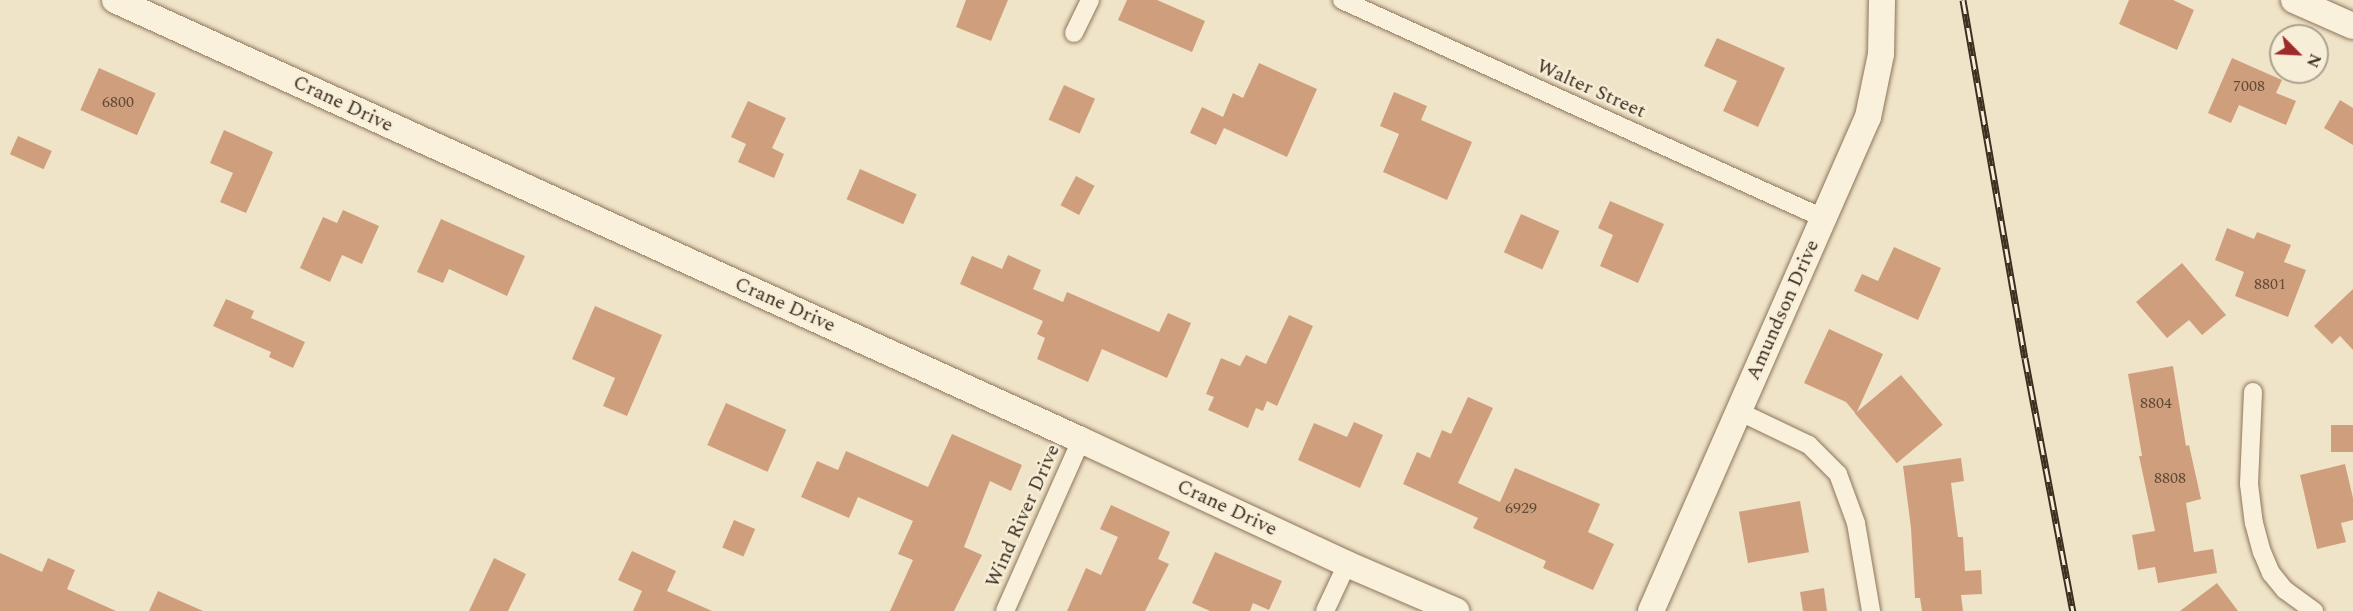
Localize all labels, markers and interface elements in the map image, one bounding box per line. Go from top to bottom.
north arrow [2269,24,2329,84]
text: N [2300,50,2327,71]
street label: Walter Street [1533,54,1649,124]
street label: Crane Drive [289,70,397,138]
house number: 7008 [2233,76,2265,96]
house number: 6800 [102,92,134,112]
street label: Amundson Drive [1741,236,1825,384]
street label: Crane Drive [731,272,839,338]
house number: 8801 [2254,274,2286,294]
house number: 8804 [2140,393,2172,413]
street label: Wind River Drive [981,441,1065,591]
house number: 8808 [2154,468,2186,488]
street label: Crane Drive [1173,474,1281,542]
house number: 6929 [1505,498,1537,518]

